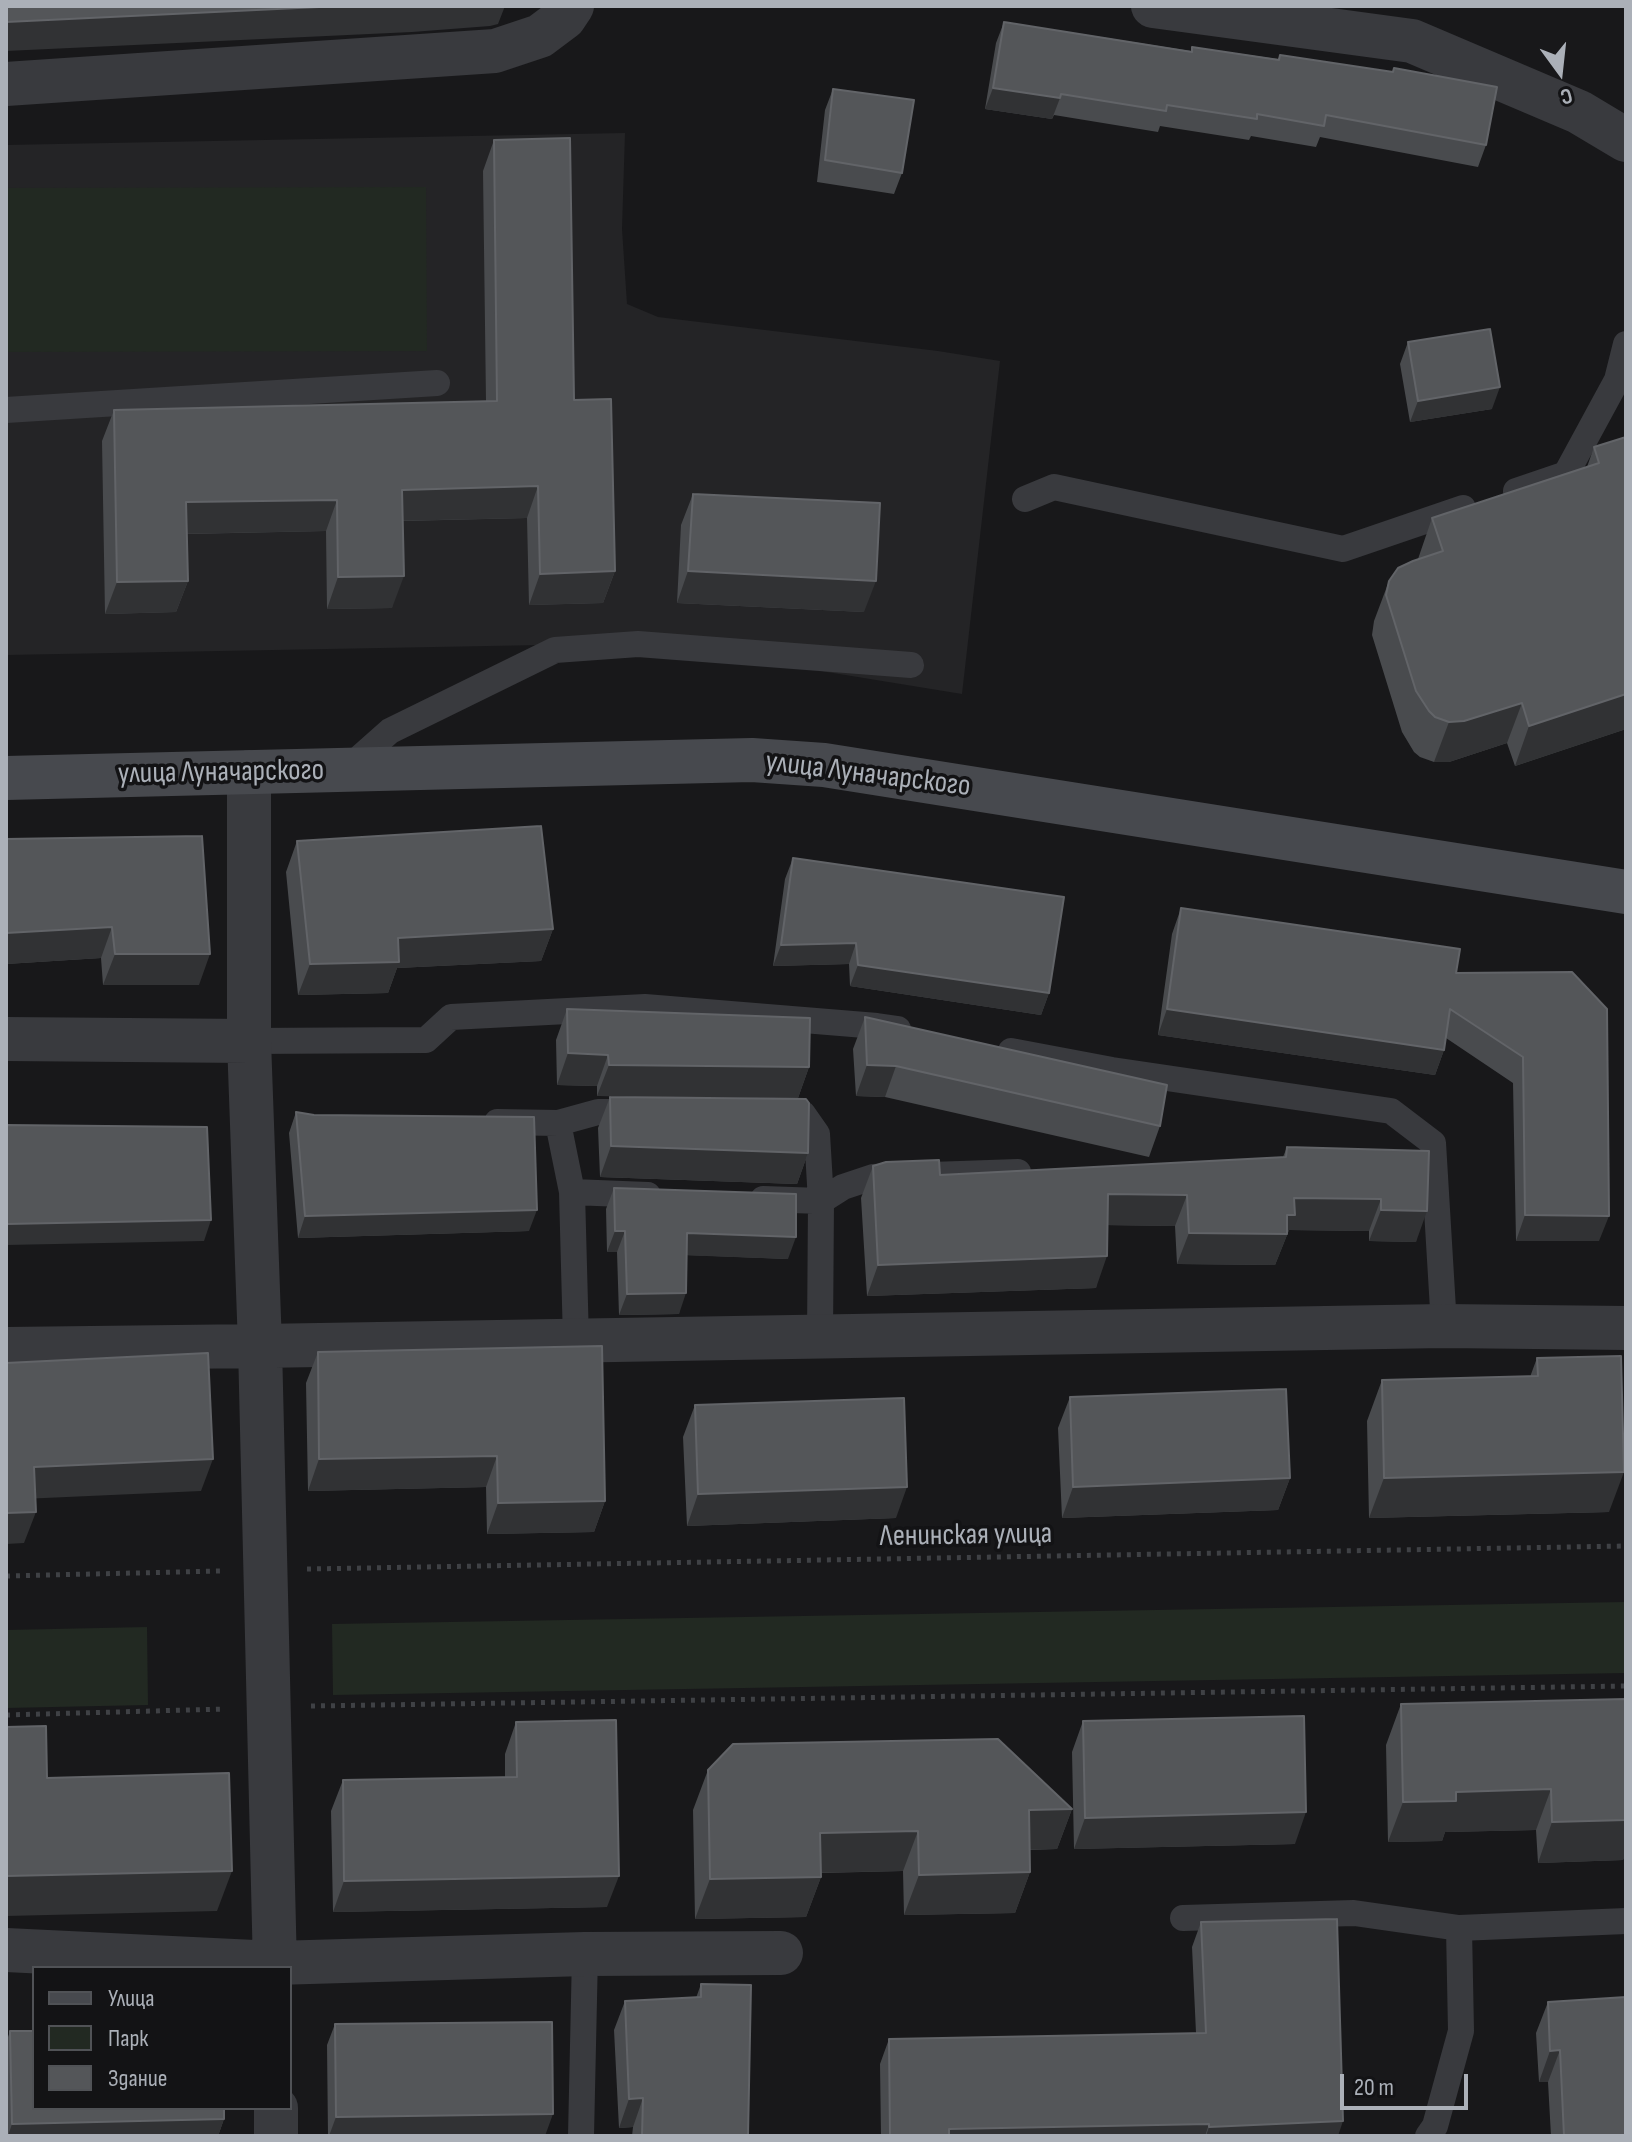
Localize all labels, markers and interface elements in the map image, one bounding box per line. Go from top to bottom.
north arrow [1520,32,1600,112]
text: С [1557,81,1575,110]
street label: улица Луначарского [764,745,972,805]
street label: улица Луначарского [118,753,324,793]
street label: Ленинская улица [879,1516,1053,1556]
legend [32,1966,292,2110]
text: Улица [108,1984,154,2013]
text: Парк [108,2024,148,2053]
scale bar [1344,2058,1472,2108]
text: Здание [108,2064,167,2093]
text: 20 m [1354,2073,1394,2102]

